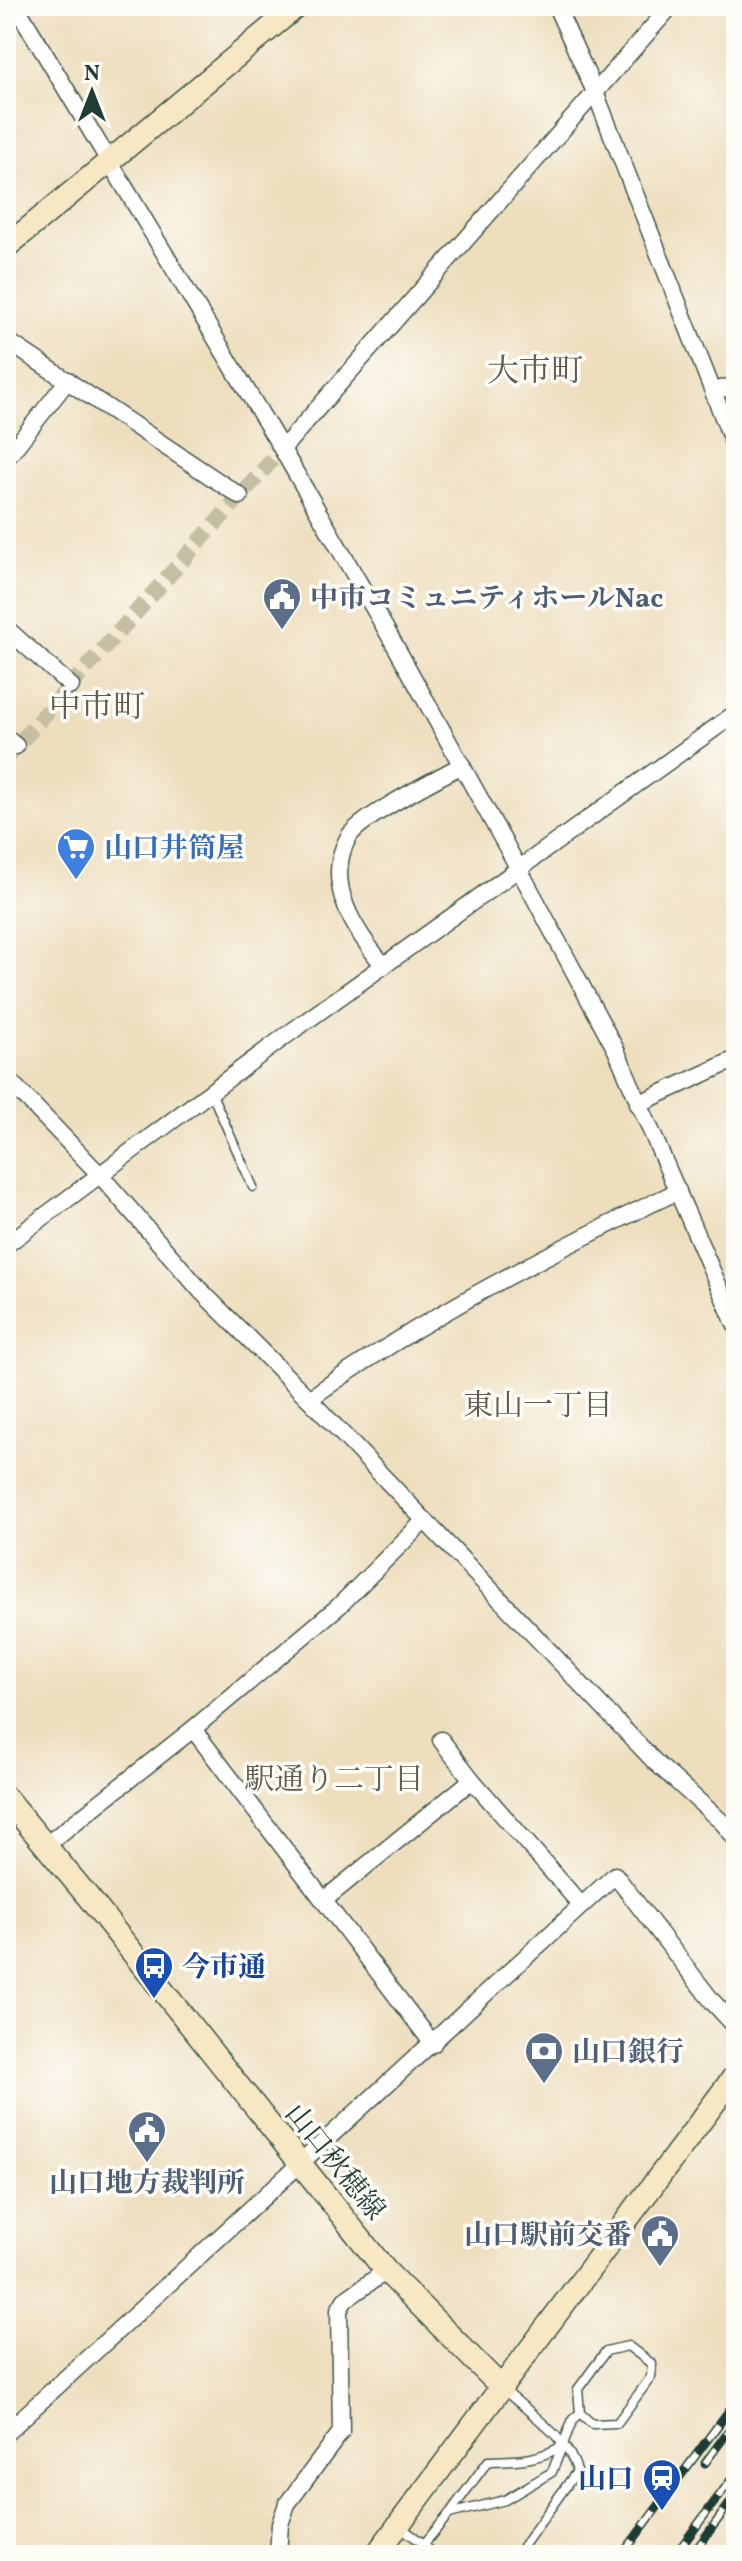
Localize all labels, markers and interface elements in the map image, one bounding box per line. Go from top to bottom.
north arrow [52,52,132,132]
text: N [84,59,100,90]
district label: 大市町 [487,351,583,395]
public building icon: 中市コミュニティホールNac [261,576,303,631]
place label: 中市コミュニティホールNac [310,580,663,619]
district label: 中市町 [49,687,145,731]
supermarket icon: 山口井筒屋 [55,826,97,881]
place label: 山口井筒屋 [104,830,244,869]
district label: 東山一丁目 [463,1386,613,1428]
district label: 駅通り二丁目 [244,1760,424,1802]
bus stop icon: 今市通 [133,1945,175,2000]
place label: 今市通 [182,1949,266,1988]
bank icon: 山口銀行 [523,2030,565,2085]
place label: 山口銀行 [572,2034,684,2073]
street label: 山口秋穂線 [275,2096,393,2229]
public building icon: 山口地方裁判所 [126,2109,168,2164]
place label: 山口地方裁判所 [49,2165,245,2204]
public building icon: 山口駅前交番 [639,2213,681,2268]
place label: 山口駅前交番 [464,2217,632,2256]
station icon: 山口 [641,2457,683,2512]
place label: 山口 [578,2461,634,2500]

